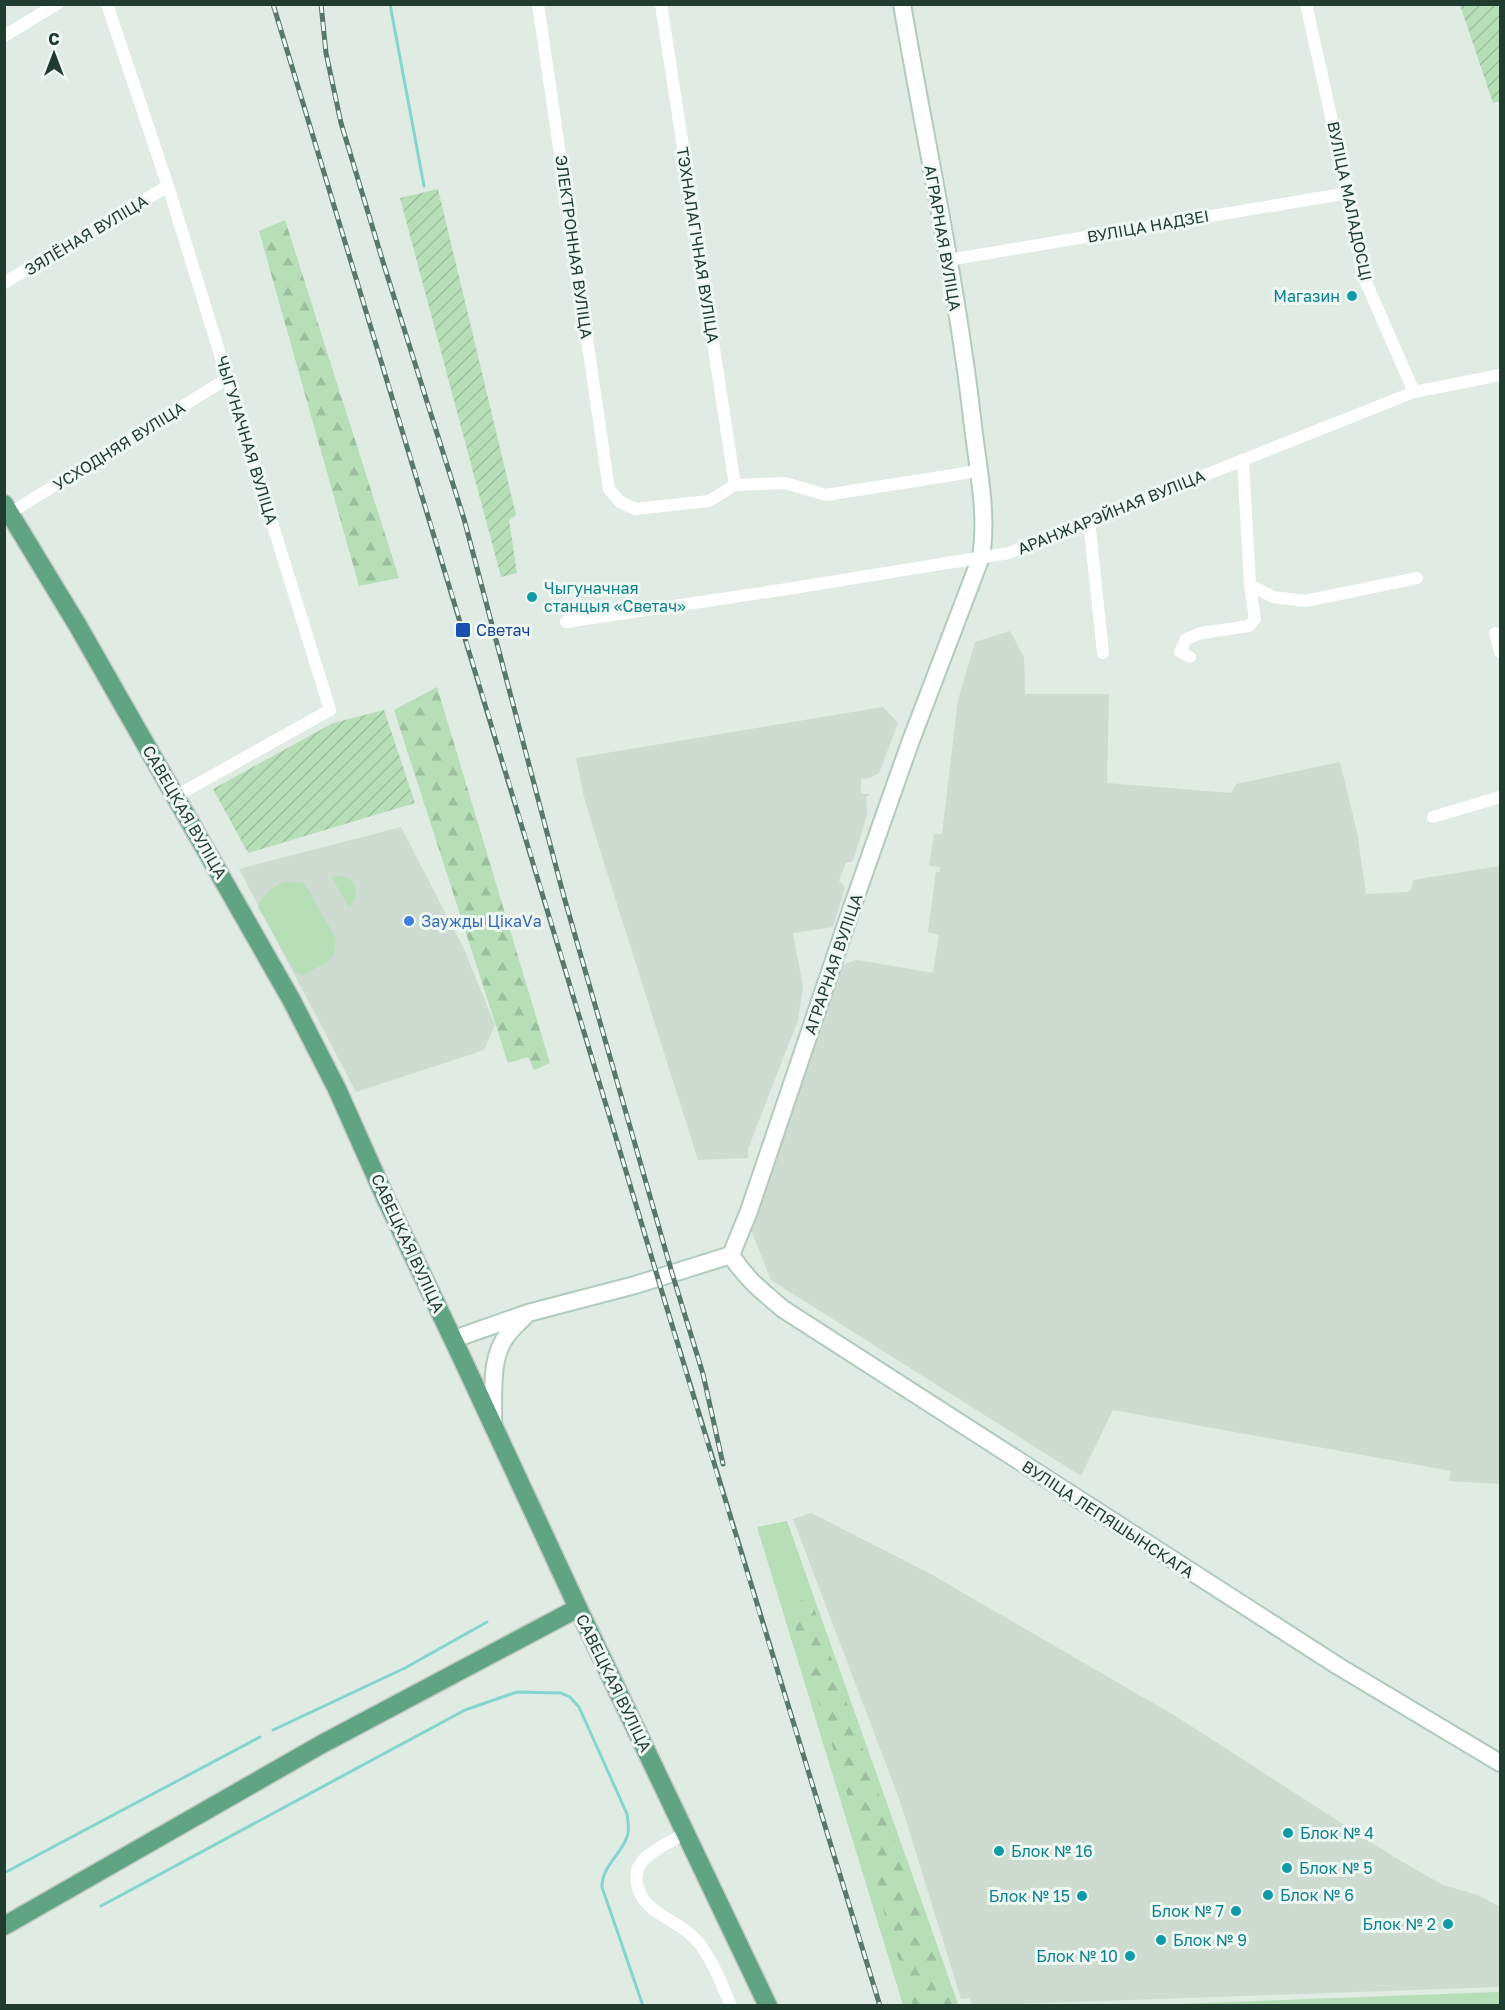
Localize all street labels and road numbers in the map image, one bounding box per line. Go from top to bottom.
street label: ВУЛІЦА МАЛАДОСЦІ [1323,119,1377,283]
street label: ТЭХНАЛАГІЧНАЯ ВУЛІЦА [673,145,723,345]
street label: ЭЛЕКТРОННАЯ ВУЛІЦА [551,154,597,340]
street label: АГРАРНАЯ ВУЛІЦА [920,164,966,313]
street label: ЗЯЛЁНАЯ ВУЛІЦА [21,190,151,280]
street label: ВУЛІЦА НАДЗЕІ [1085,205,1211,247]
street label: ЧЫГУНАЧНАЯ ВУЛІЦА [212,353,282,527]
street label: УСХОДНЯЯ ВУЛІЦА [49,397,189,495]
street label: АРАНЖАРЭЙНАЯ ВУЛІЦА [1014,465,1208,559]
street label: САВЕЦКАЯ ВУЛІЦА [139,742,232,883]
street label: АГРАРНАЯ ВУЛІЦА [800,891,867,1037]
street label: САВЕЦКАЯ ВУЛІЦА [367,1170,449,1316]
street label: ВУЛІЦА ЛЕПЯШЫНСКАГА [1018,1456,1198,1582]
street label: САВЕЦКАЯ ВУЛІЦА [572,1611,656,1755]

